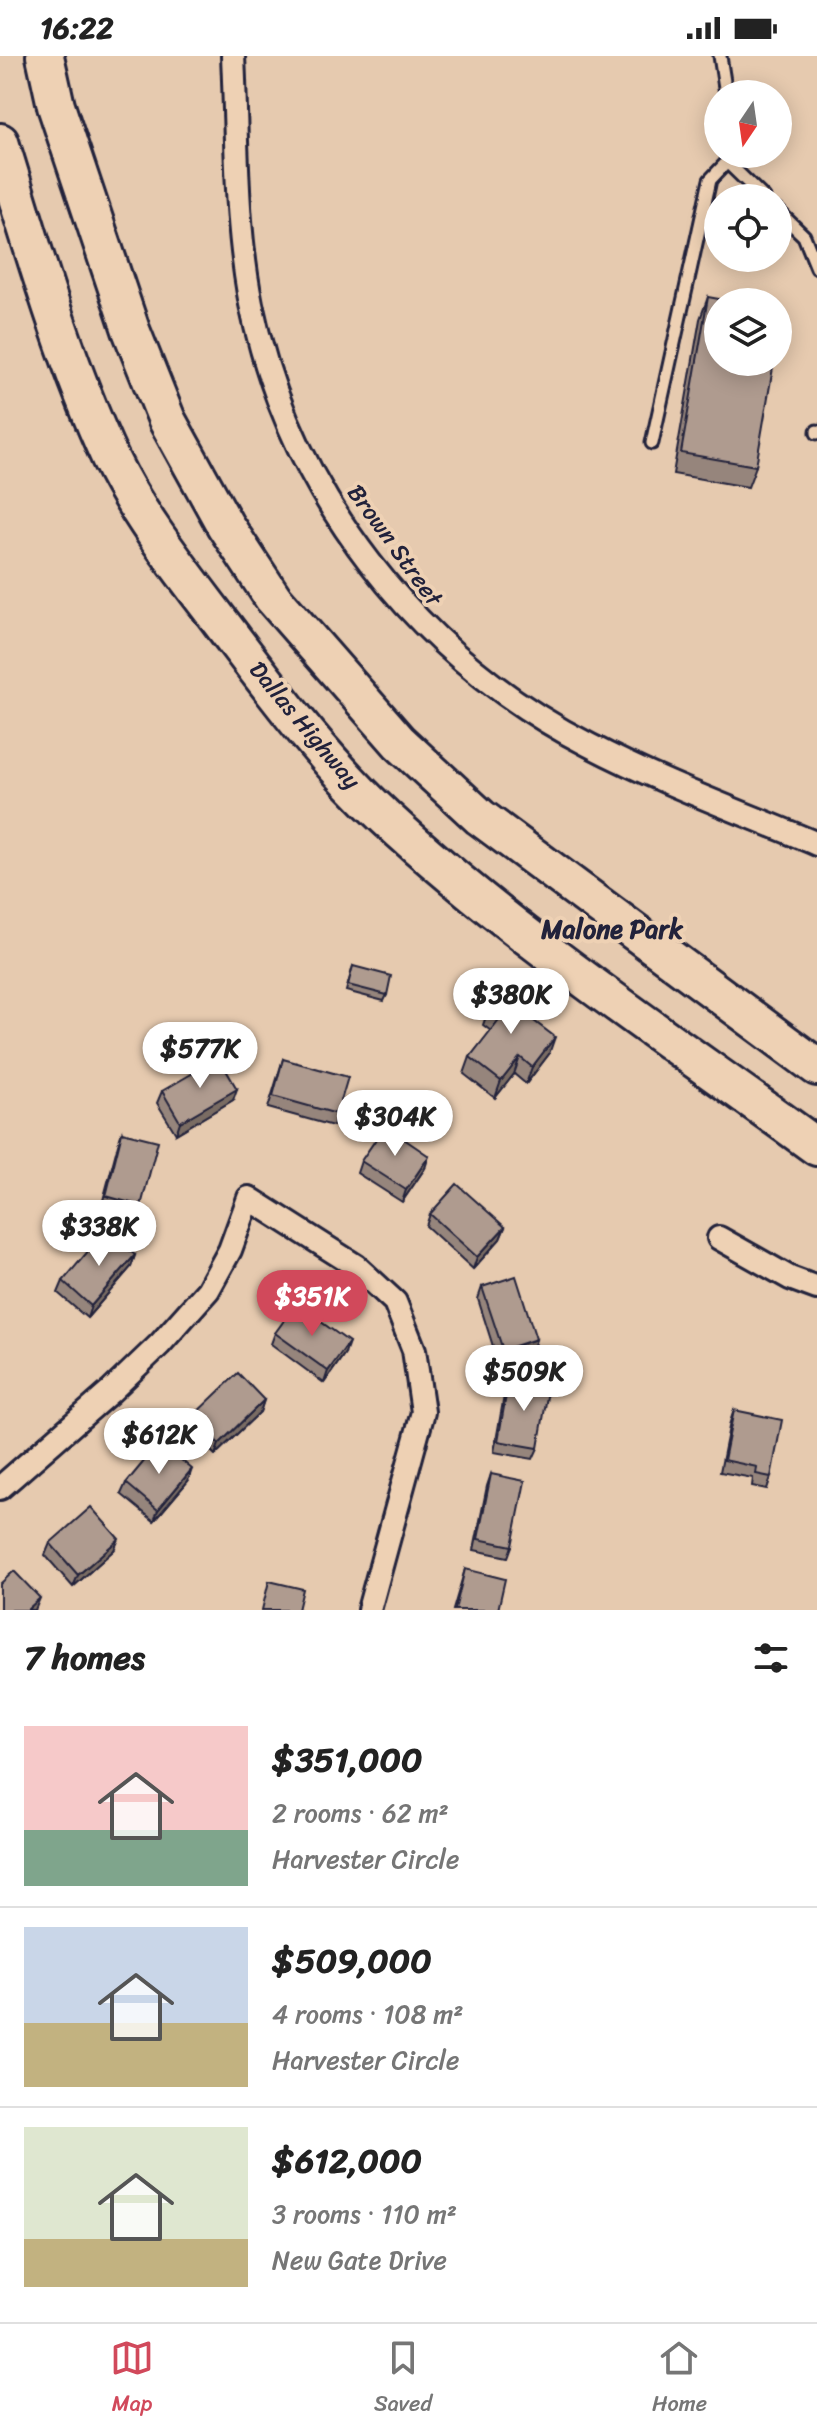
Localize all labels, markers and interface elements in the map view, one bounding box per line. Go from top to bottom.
text: 16:22 [40,1,114,55]
north arrow [704,80,792,168]
map controls [704,80,792,376]
button: locate [704,184,792,272]
button: layers [704,288,792,376]
street label: Brown Street [336,475,455,616]
street label: Dallas Highway [238,651,372,799]
district label: Malone Park [540,906,684,952]
pin: $380K [455,968,567,1036]
text: $380K [471,971,551,1017]
pin: $577K [144,1022,256,1090]
text: $577K [161,1025,239,1071]
pin: $304K [339,1090,451,1158]
text: $304K [355,1093,435,1139]
pin: $338K [43,1200,155,1268]
text: $338K [60,1203,138,1249]
pin: $351K [256,1270,368,1338]
text: $351K [275,1273,349,1319]
pin: $509K [468,1345,580,1413]
text: $509K [483,1348,565,1394]
pin: $612K [103,1408,215,1476]
text: $612K [122,1411,196,1457]
text: 7 homes [24,1628,145,1688]
icon: filters [749,1636,793,1680]
text: $351,000 [272,1730,423,1790]
icon: home [88,1758,184,1854]
text: 2 rooms · 62 m² [272,1790,449,1836]
text: Harvester Circle [272,1836,459,1882]
text: $509,000 [272,1931,432,1991]
icon: home [88,1959,184,2055]
text: 4 rooms · 108 m² [272,1991,463,2037]
text: Harvester Circle [272,2037,459,2083]
text: $612,000 [272,2131,422,2191]
icon: home [88,2159,184,2255]
text: 3 rooms · 110 m² [272,2191,457,2237]
text: New Gate Drive [272,2237,447,2283]
tab: Map [110,2336,154,2423]
tab: Saved [374,2336,432,2423]
tab: Home [652,2336,707,2423]

